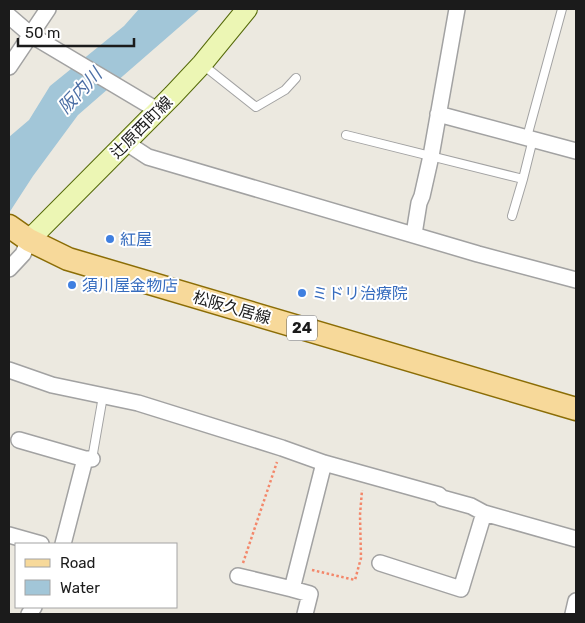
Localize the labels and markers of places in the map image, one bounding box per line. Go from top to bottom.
place label: 紅屋 [120,230,152,249]
marker: 紅屋 [104,233,116,245]
place label: 須川屋金物店 [82,276,178,295]
marker: 須川屋金物店 [66,279,78,291]
place label: ミドリ治療院 [312,284,408,303]
marker: ミドリ治療院 [296,287,308,299]

